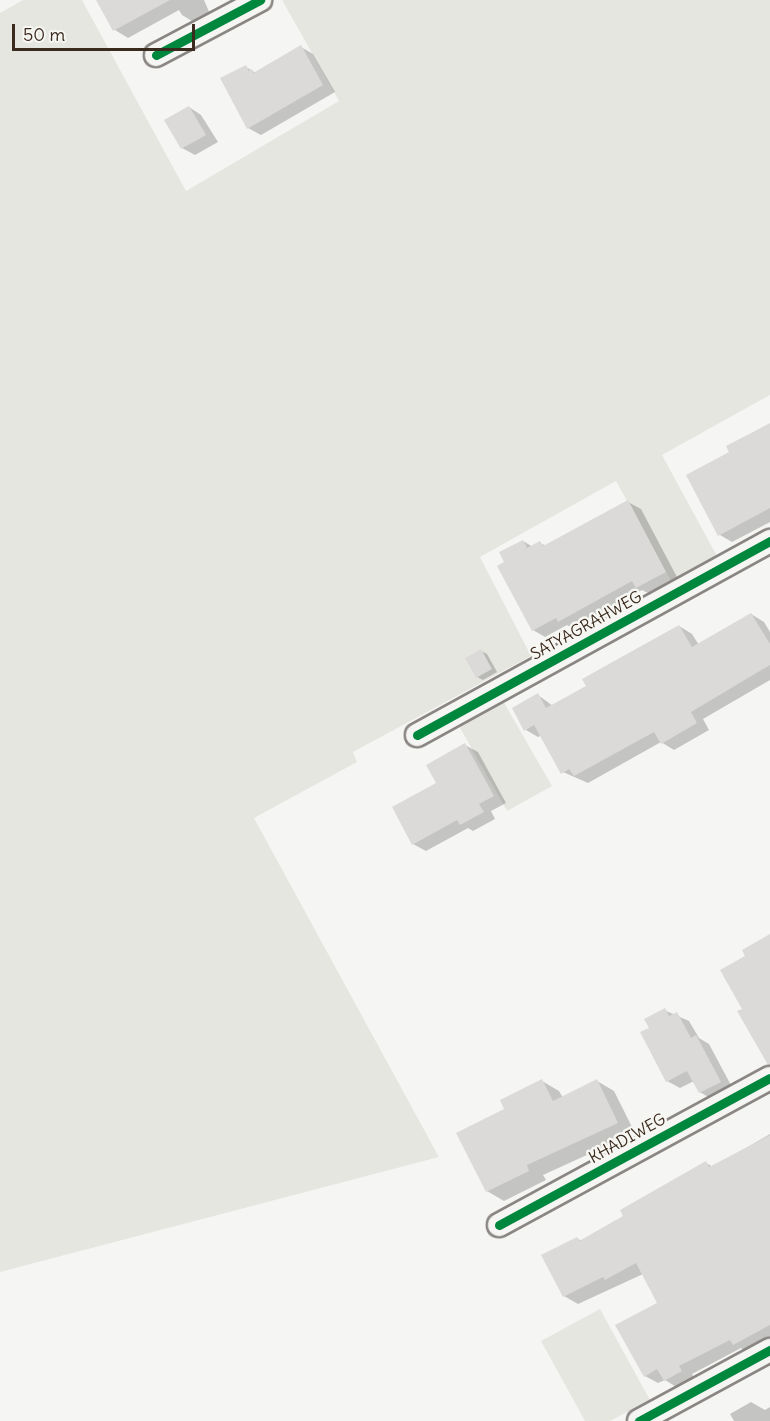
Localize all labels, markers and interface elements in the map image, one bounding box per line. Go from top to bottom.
scale bar [15,12,198,50]
text: 50 m [23,23,65,46]
street label: SATYAGRAHWEG [527,587,645,663]
street label: KHADIWEG [585,1109,669,1167]

